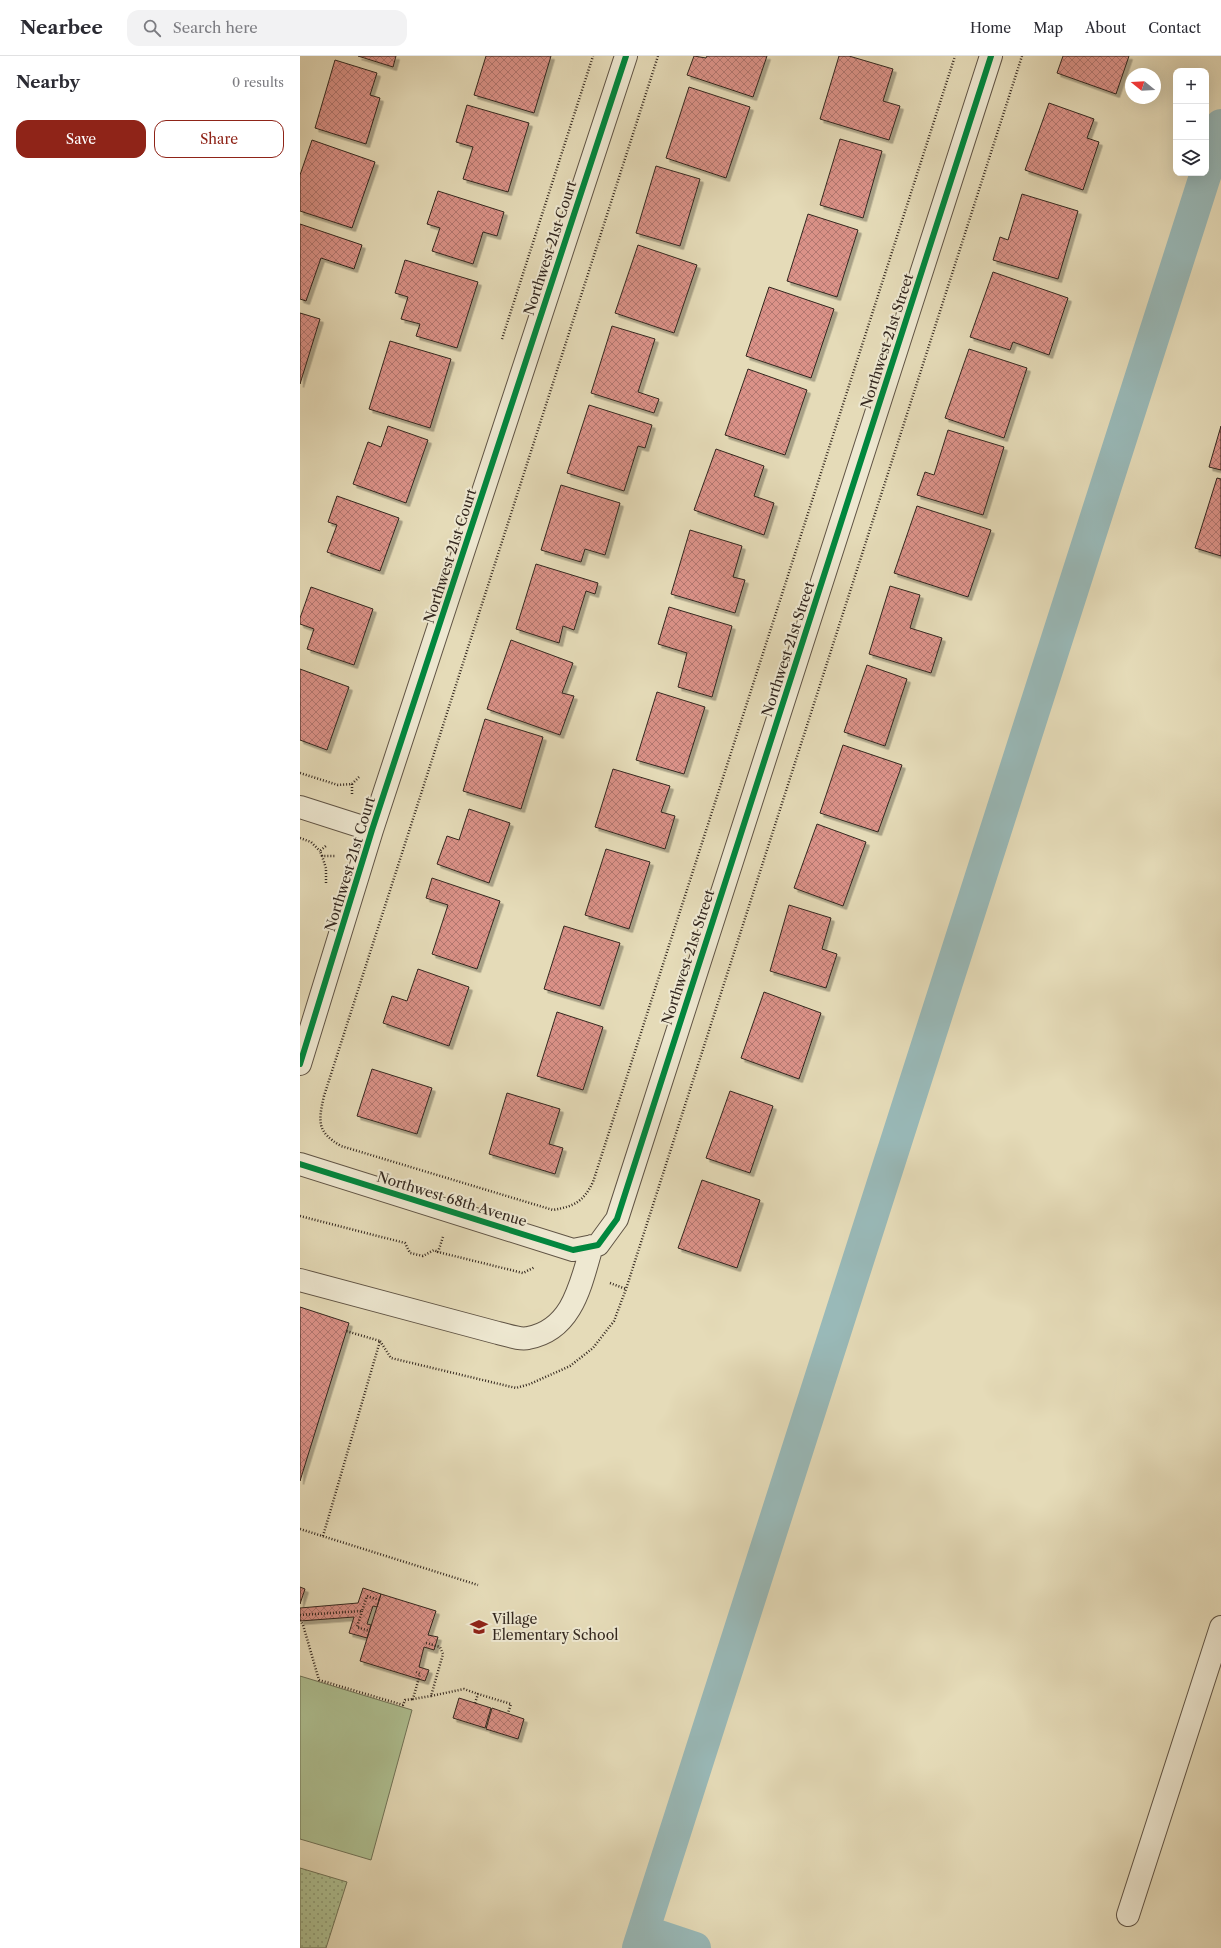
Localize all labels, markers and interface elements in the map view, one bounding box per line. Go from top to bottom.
search box [127,10,407,46]
text: Nearbee [20,16,103,39]
icon: search [141,17,163,39]
text: Search here [173,18,258,37]
text: Home [970,19,1011,37]
text: Map [1033,19,1063,37]
text: About [1085,19,1126,37]
text: Contact [1148,19,1201,37]
north arrow [1125,68,1161,104]
map controls [1173,68,1209,176]
button: + [1173,68,1209,104]
text: Nearby [16,72,80,92]
text: 0 results [232,74,284,90]
button: − [1173,104,1209,140]
button: Save [16,120,146,158]
button: Share [154,120,284,158]
button: layers [1173,140,1209,176]
street label: Northwest 21st Court [520,178,580,317]
street label: Northwest 21st Street [857,271,917,411]
street label: Northwest 21st Court [420,486,480,625]
street label: Northwest 21st Street [758,579,818,719]
street label: Northwest 21st Court [321,794,379,934]
street label: Northwest 21st Street [658,887,718,1027]
street label: Northwest 68th Avenue [375,1168,529,1230]
place label: Village Elementary School [491,1610,618,1644]
school or university icon: Village Elementary School [469,1617,489,1637]

